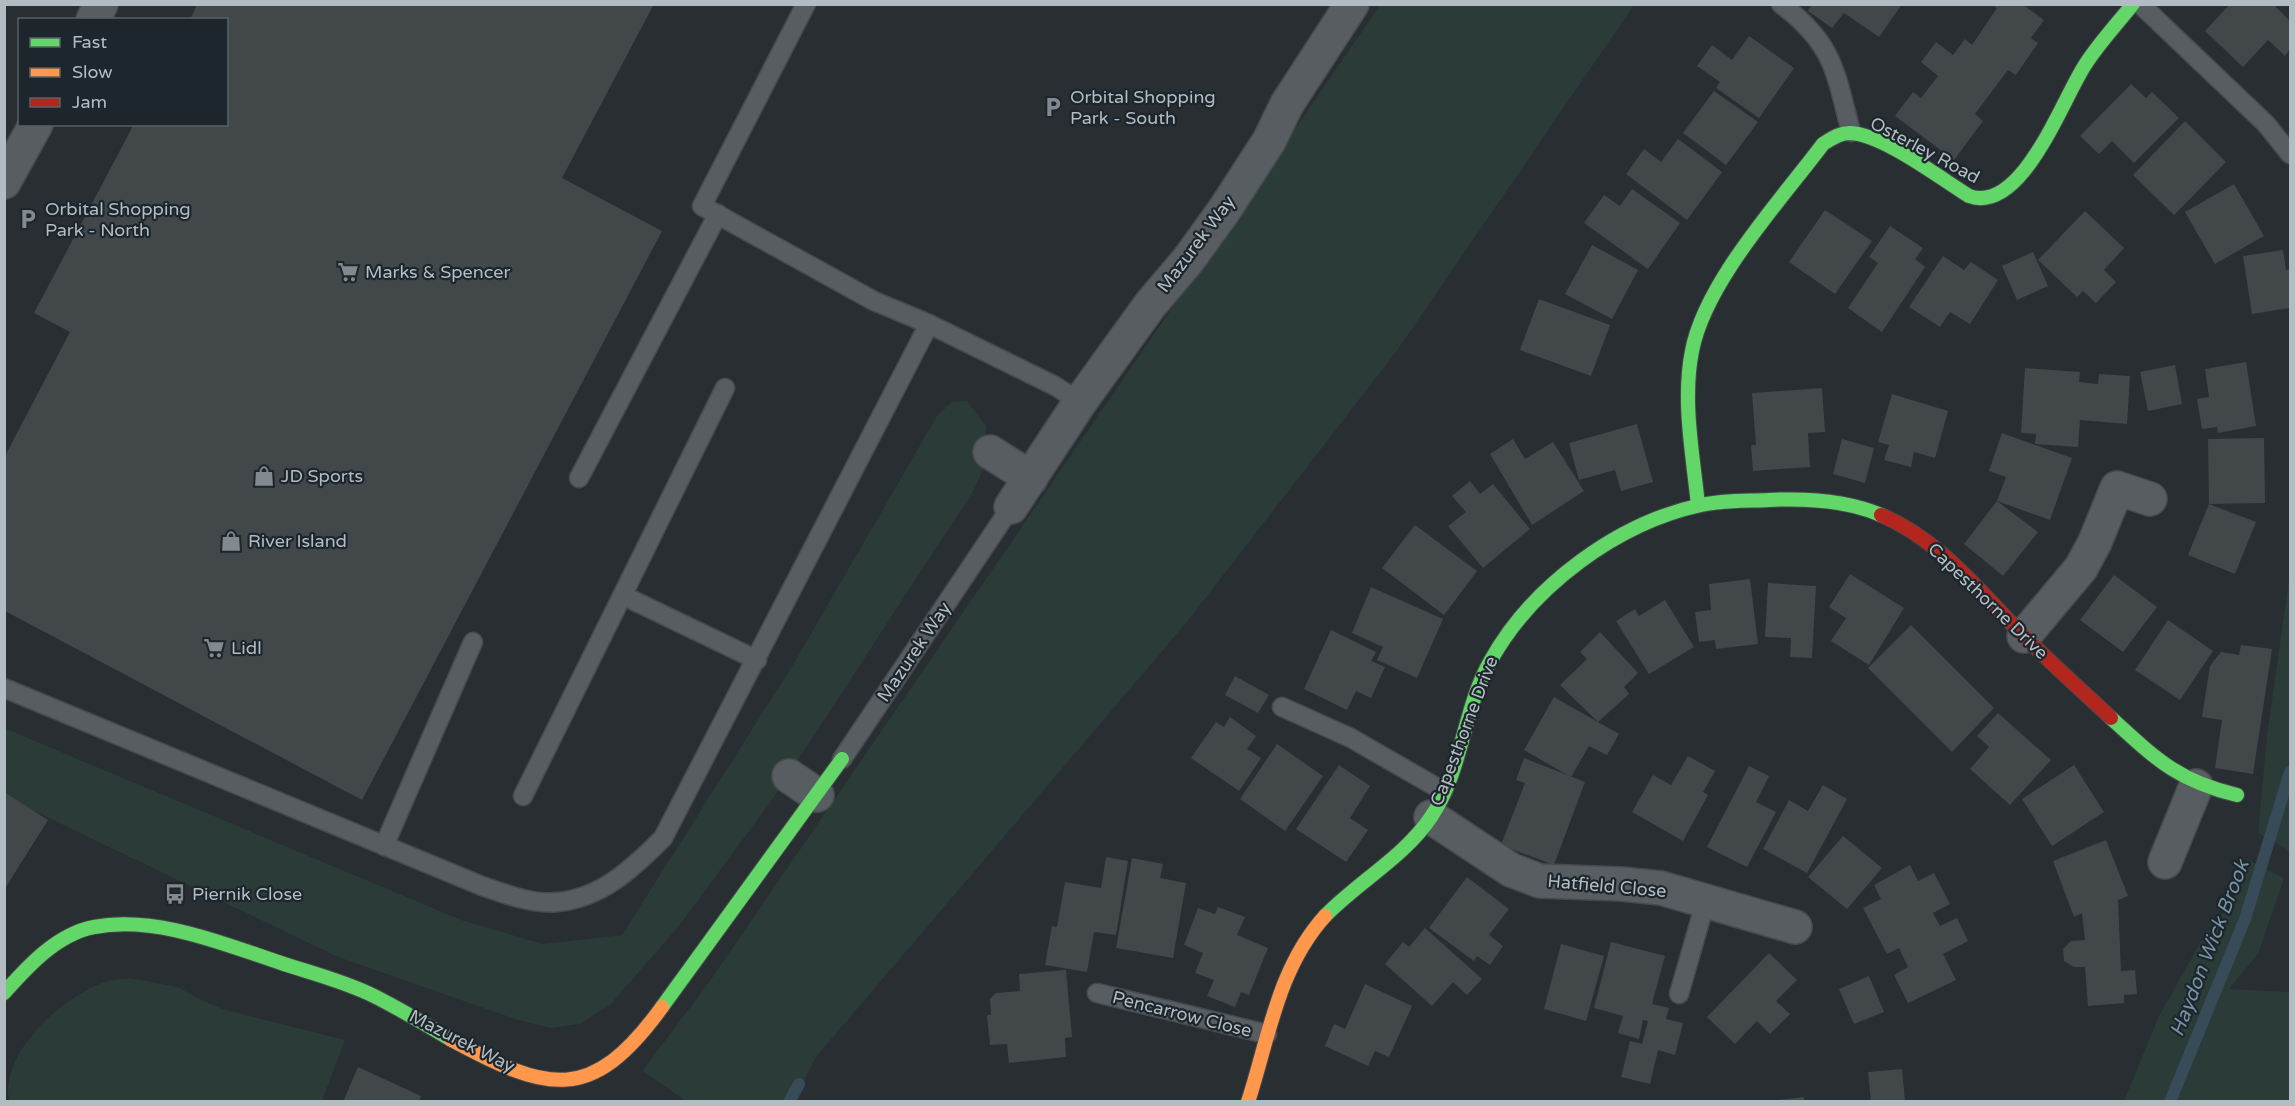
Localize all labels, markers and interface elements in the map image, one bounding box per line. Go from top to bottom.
legend [18,18,228,126]
text: Fast [72,31,107,53]
text: Slow [72,61,113,83]
place label: Orbital Shopping Park - South [1070,86,1216,129]
text: Jam [72,91,107,113]
parking icon: Orbital Shopping Park - South [1041,95,1065,119]
street label: Osterley Road [1866,112,1984,188]
street label: Mazurek Way [1152,191,1240,297]
place label: Orbital Shopping Park - North [45,198,191,241]
parking icon: Orbital Shopping Park - North [16,207,40,231]
supermarket icon: Marks & Spencer [336,260,360,284]
place label: Marks & Spencer [365,261,510,283]
shop icon: JD Sports [252,464,276,488]
place label: JD Sports [281,465,363,487]
shop icon: River Island [219,529,243,553]
place label: River Island [248,530,347,552]
street label: Capesthorne Drive [1923,538,2053,664]
street label: Mazurek Way [872,598,956,706]
supermarket icon: Lidl [202,636,226,660]
place label: Lidl [231,637,262,659]
street label: Capesthorne Drive [1425,653,1503,809]
water label: Haydon Wick Brook [2165,855,2255,1040]
street label: Hatfield Close [1547,870,1667,902]
bus stop icon: Piernik Close [163,882,187,906]
place label: Piernik Close [192,883,302,905]
street label: Pencarrow Close [1110,986,1254,1042]
street label: Mazurek Way [405,1005,519,1077]

